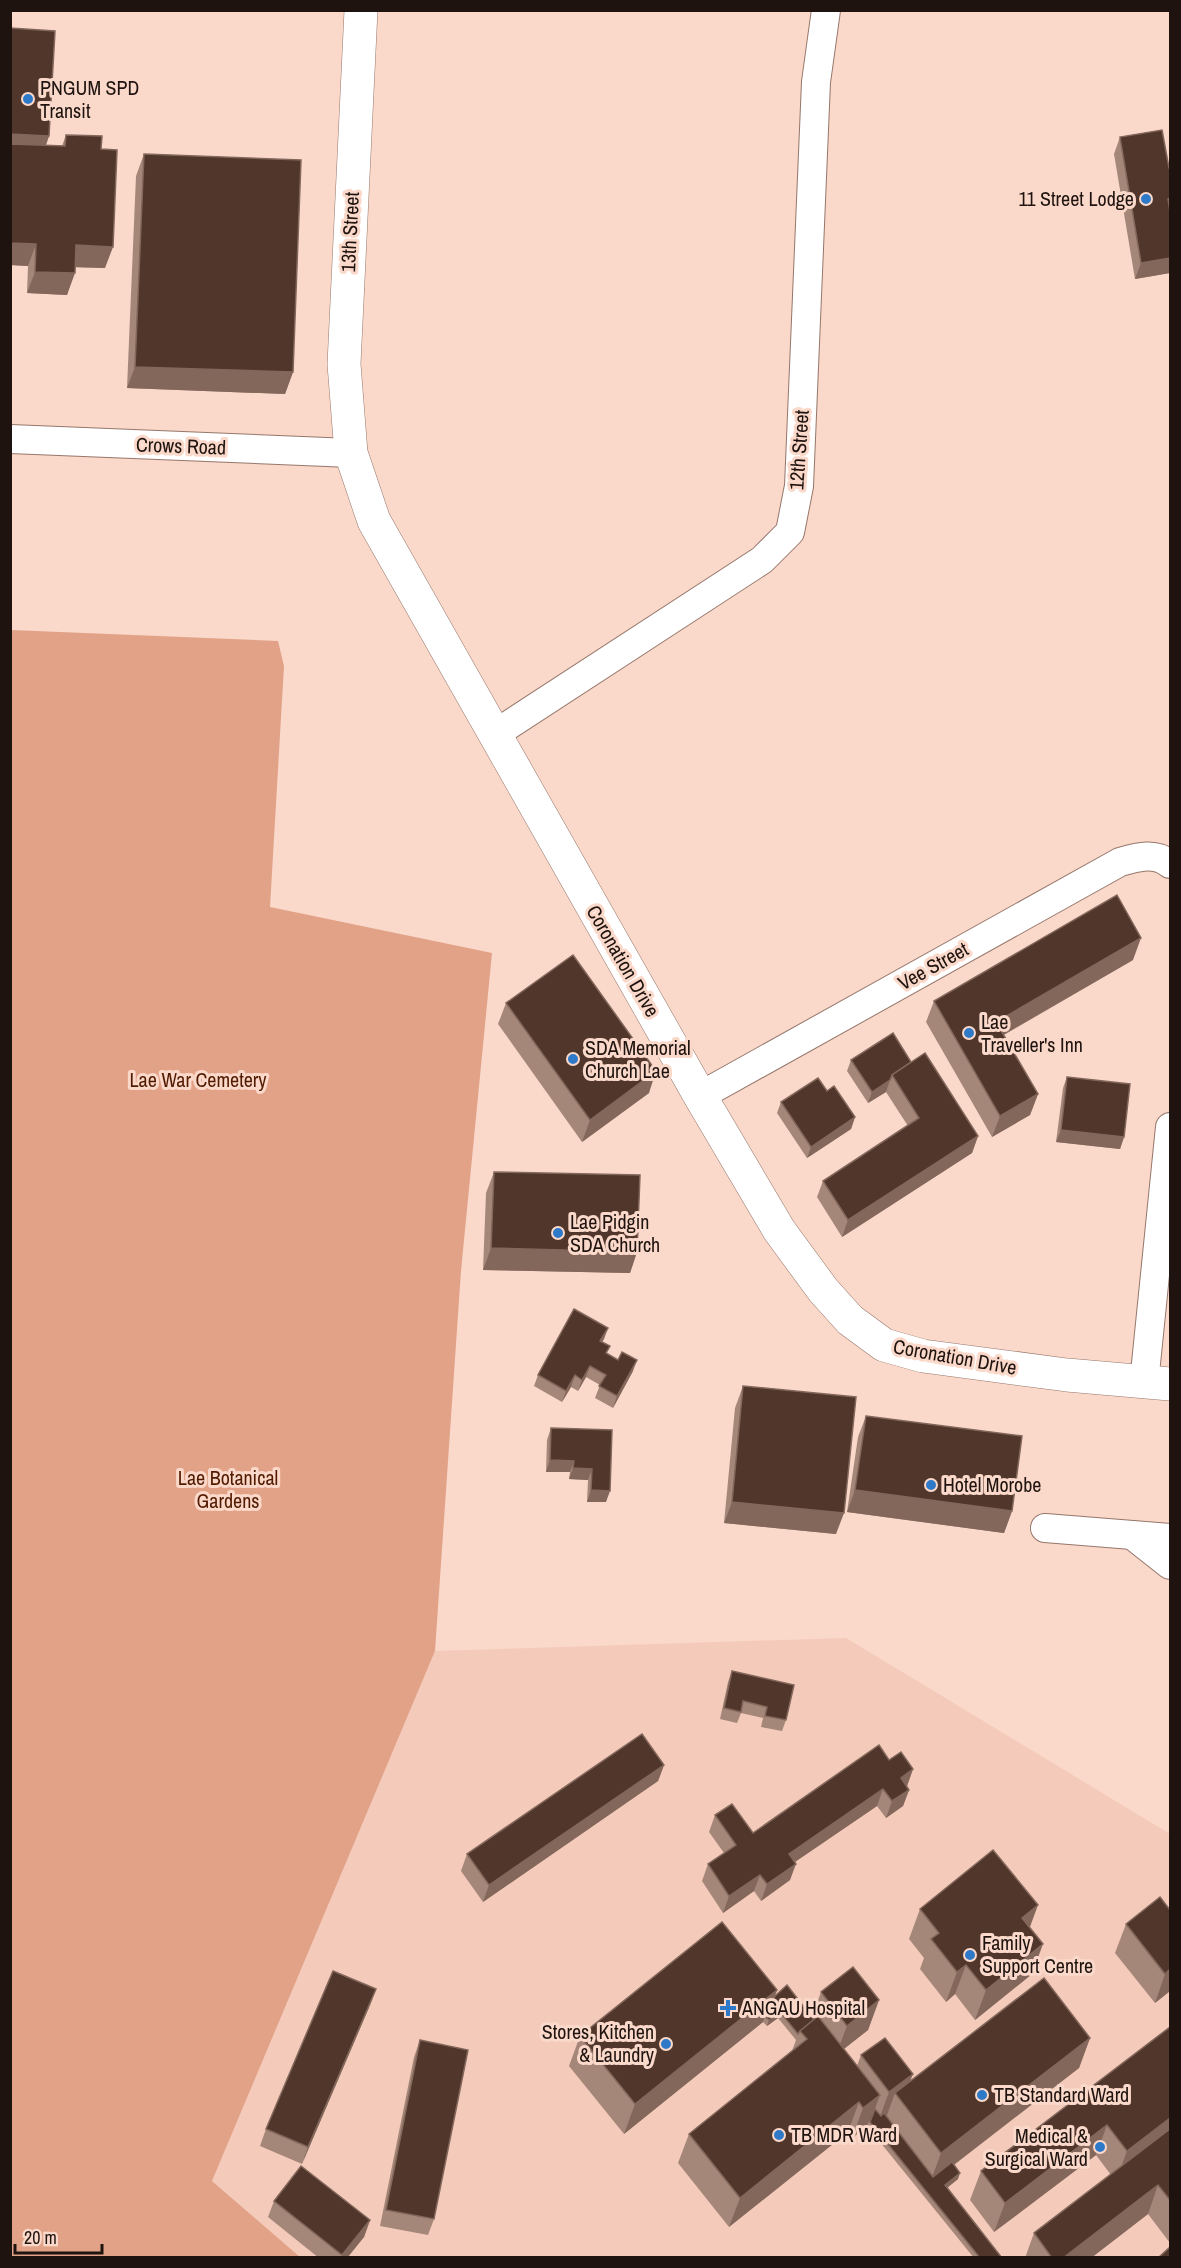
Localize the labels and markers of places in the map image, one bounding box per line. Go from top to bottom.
place label: PNGUM SPD Transit [40,74,139,124]
marker: PNGUM SPD Transit [21,92,35,106]
place label: 11 Street Lodge [1018,185,1134,212]
marker: 11 Street Lodge [1139,192,1153,206]
place label: Lae Traveller's Inn [981,1008,1083,1058]
marker: Lae Traveller's Inn [962,1026,976,1040]
place label: SDA Memorial Church Lae [585,1034,691,1084]
marker: SDA Memorial Church Lae [566,1052,580,1066]
place label: Lae Pidgin SDA Church [570,1208,660,1258]
marker: Lae Pidgin SDA Church [551,1226,565,1240]
place label: Hotel Morobe [943,1471,1041,1498]
marker: Hotel Morobe [924,1478,938,1492]
place label: Family Support Centre [982,1929,1093,1979]
marker: Family Support Centre [963,1948,977,1962]
place label: ANGAU Hospital [741,1994,865,2021]
marker: ANGAU Hospital [719,1999,737,2017]
place label: Stores, Kitchen & Laundry [542,2018,655,2068]
marker: Stores, Kitchen & Laundry [659,2037,673,2051]
place label: TB Standard Ward [994,2081,1129,2108]
marker: TB Standard Ward [975,2088,989,2102]
place label: TB MDR Ward [791,2121,897,2148]
place label: Medical & Surgical Ward [985,2122,1088,2172]
marker: TB MDR Ward [772,2128,786,2142]
marker: Medical & Surgical Ward [1093,2140,1107,2154]

